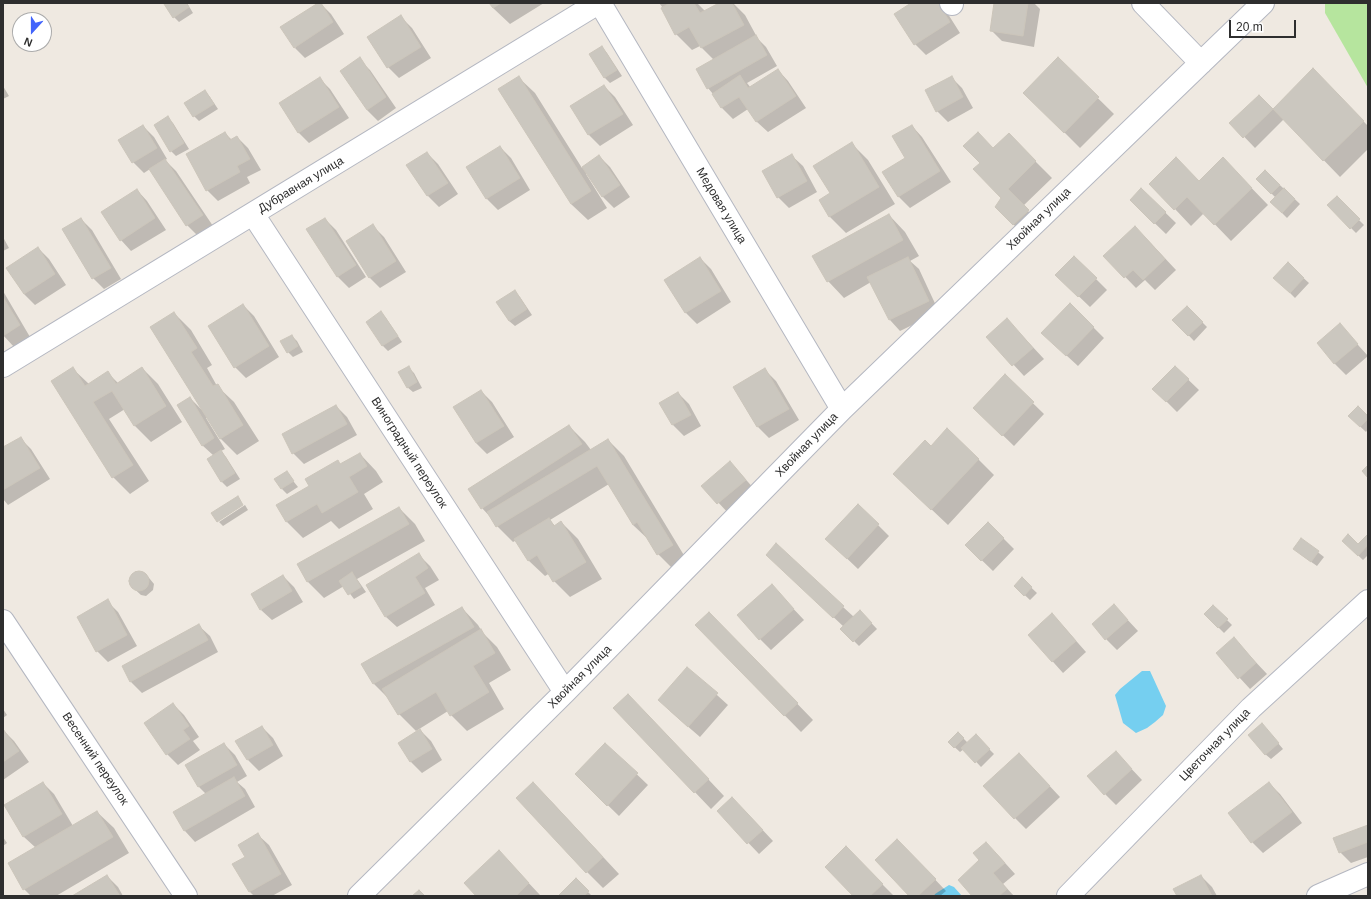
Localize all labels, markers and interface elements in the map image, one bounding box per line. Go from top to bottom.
north arrow [12,12,52,52]
scale bar [1231,12,1298,38]
text: 20 m [1236,20,1263,34]
text: N [22,35,34,49]
street label: Дубравная улица [256,154,346,216]
street label: Медовая улица [693,165,749,247]
street label: Хвойная улица [1004,185,1074,253]
street label: Виноградный переулок [368,395,450,511]
street label: Хвойная улица [773,410,841,480]
street label: Хвойная улица [545,642,615,712]
street label: Цветочная улица [1177,706,1253,784]
street label: Весенний переулок [59,710,131,808]

